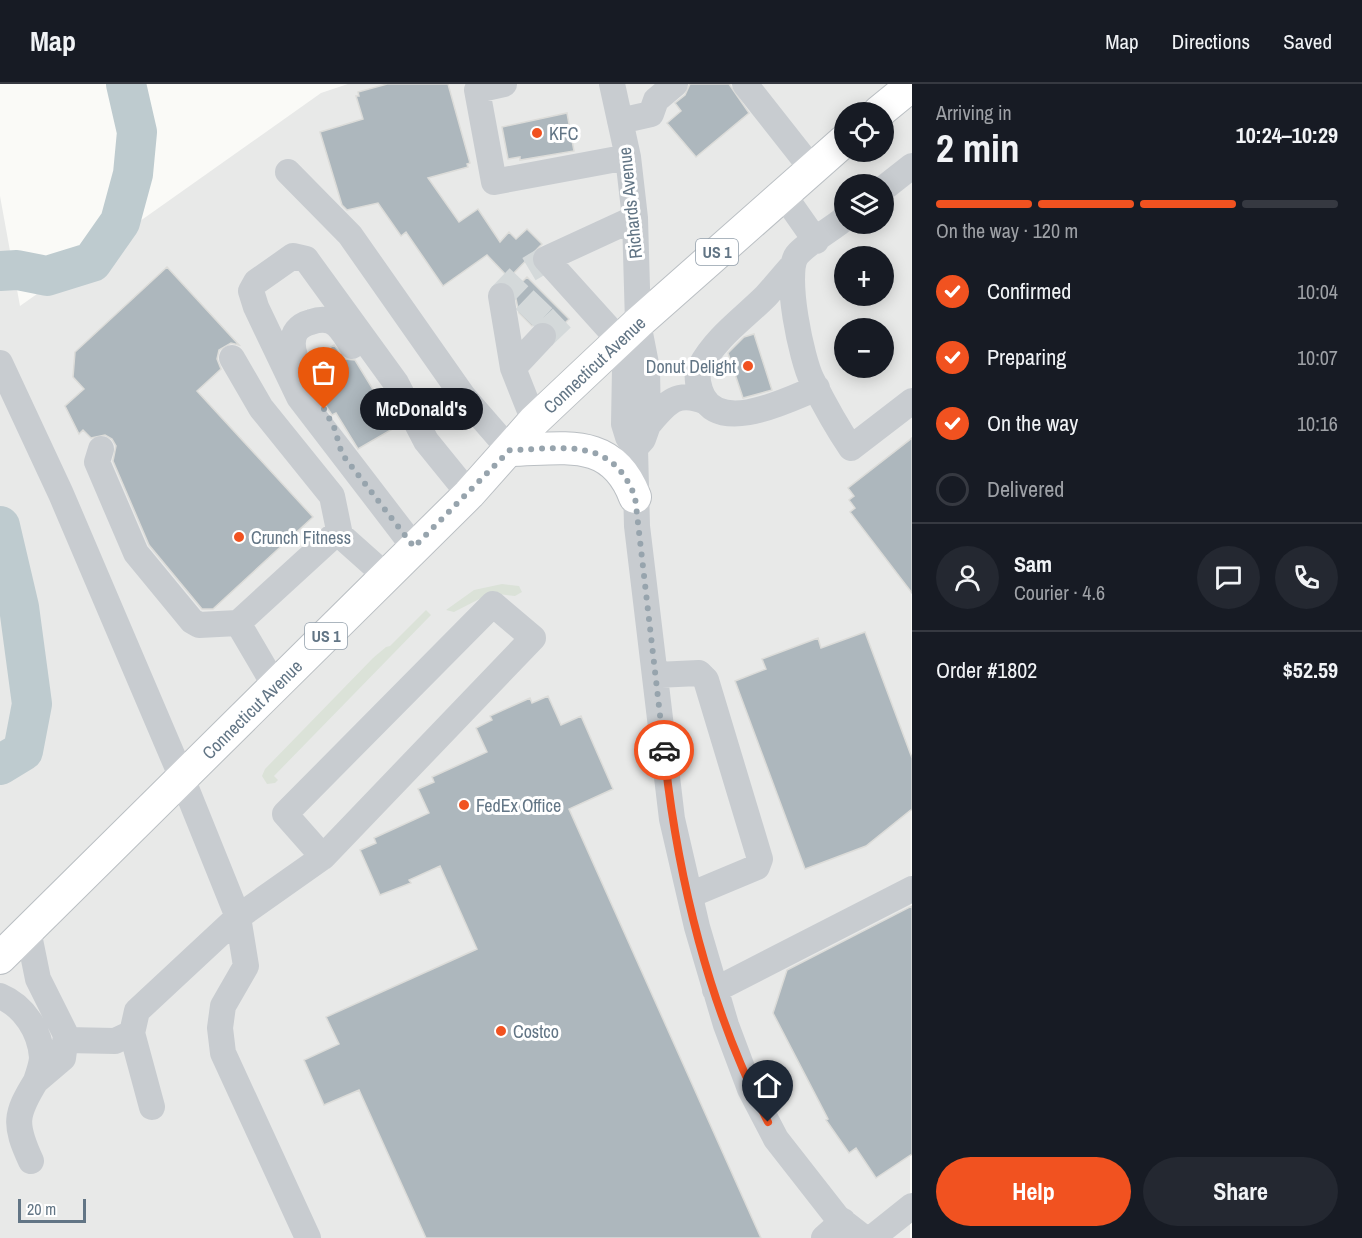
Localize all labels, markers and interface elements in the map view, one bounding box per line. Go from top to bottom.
text: Map [30,22,76,60]
text: Map [1105,27,1139,56]
text: Directions [1172,27,1250,56]
text: Saved [1283,27,1332,56]
text: Arriving in [936,99,1012,126]
map controls [834,102,894,378]
button: locate [834,102,894,162]
text: 10:24–10:29 [1236,120,1338,150]
place label: KFC [549,121,579,146]
text: 2 min [936,122,1020,174]
marker: KFC [530,126,544,140]
street label: Richards Avenue [612,146,648,260]
button: layers [834,174,894,234]
text: On the way · 120 m [936,217,1078,244]
road number: US 1 [696,239,738,265]
button: + [834,246,894,306]
icon: check [936,275,969,308]
text: Confirmed [987,276,1071,306]
text: 10:04 [1297,278,1338,305]
street label: Connecticut Avenue [537,310,650,419]
button: − [834,318,894,378]
icon: check [936,341,969,374]
text: Preparing [987,342,1066,372]
text: 10:07 [1297,344,1338,371]
pin [298,347,349,409]
place label: Donut Delight [646,354,736,379]
icon: bag [307,356,340,389]
marker: Donut Delight [741,359,755,373]
callout: McDonald's [360,388,483,430]
text: McDonald's [376,395,467,422]
icon: check [936,407,969,440]
text: On the way [987,408,1078,438]
text: 10:16 [1297,410,1338,437]
text: Delivered [987,474,1064,504]
place label: Crunch Fitness [251,525,351,550]
marker: Crunch Fitness [232,530,246,544]
button: person [936,546,999,609]
button: chat [1197,546,1260,609]
button: phone [1275,546,1338,609]
text: Sam [1014,549,1052,579]
text: Courier · 4.6 [1014,579,1105,606]
road number: US 1 [305,623,347,649]
street label: Connecticut Avenue [196,654,307,764]
text: Order #1802 [936,655,1037,685]
text: $52.59 [1283,655,1338,685]
courier [634,720,694,780]
icon: car [648,734,681,767]
place label: FedEx Office [476,793,561,818]
marker: FedEx Office [457,798,471,812]
place label: Costco [513,1019,559,1044]
marker: Costco [494,1024,508,1038]
pin [742,1060,793,1122]
icon: home [751,1069,784,1102]
button: Help [936,1157,1131,1226]
button: Share [1143,1157,1338,1226]
scale bar [18,1196,86,1224]
text: 20 m [27,1198,56,1220]

